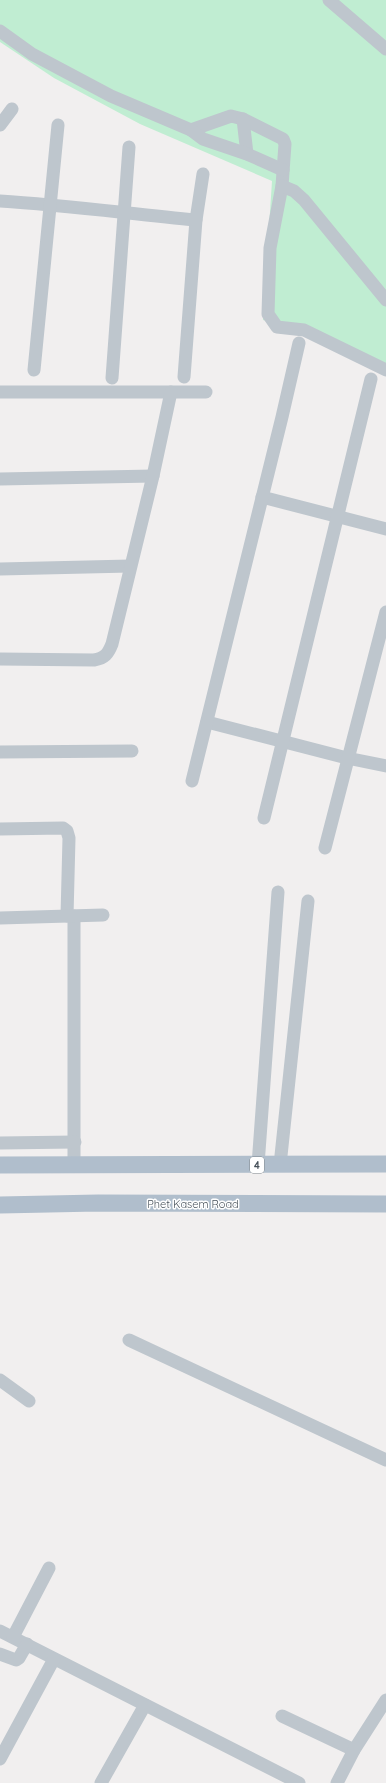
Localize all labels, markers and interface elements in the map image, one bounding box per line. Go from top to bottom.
road number: 4 [250,1157,264,1173]
street label: Phet Kasem Road [147,1197,239,1211]

